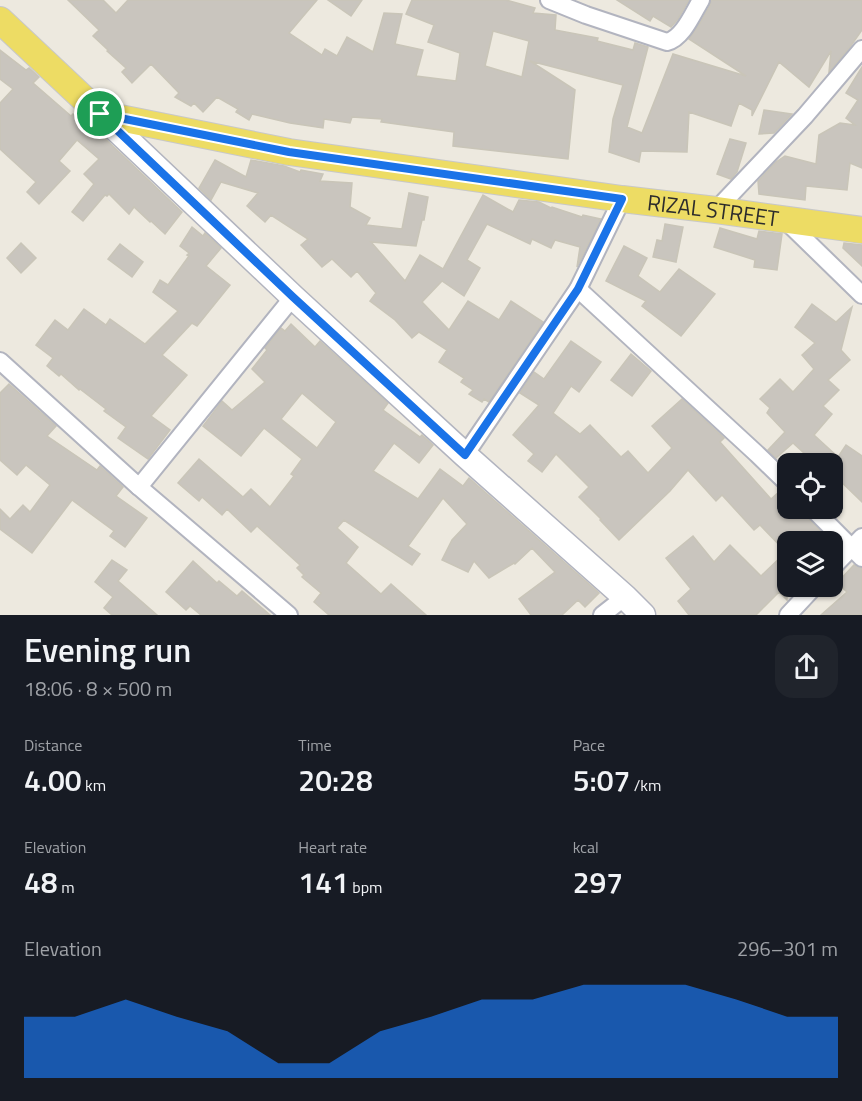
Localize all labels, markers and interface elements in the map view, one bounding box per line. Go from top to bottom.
pin [74,88,125,139]
icon: arrive [83,97,116,130]
street label: RIZAL STREET [645,185,781,235]
map controls [777,453,843,597]
button: locate [777,453,843,519]
button: layers [777,531,843,597]
text: Evening run [24,625,191,675]
button: share [775,635,838,698]
text: 18:06 · 8 × 500 m [24,673,172,704]
text: Distance [24,733,82,757]
text: Time [298,733,332,757]
text: Pace [573,733,605,757]
text: 4.00 [24,757,82,803]
text: 20:28 [298,757,373,803]
text: 5:07 [573,757,630,803]
text: km [82,773,106,797]
text: /km [630,773,661,797]
text: Elevation [24,835,86,859]
text: Heart rate [298,835,367,859]
text: kcal [573,835,599,859]
text: 48 [24,859,58,905]
text: 141 [298,859,349,905]
text: 297 [573,859,623,905]
text: m [58,875,75,899]
text: bpm [349,875,382,899]
text: Elevation [24,933,102,964]
text: 296–301 m [737,933,838,964]

